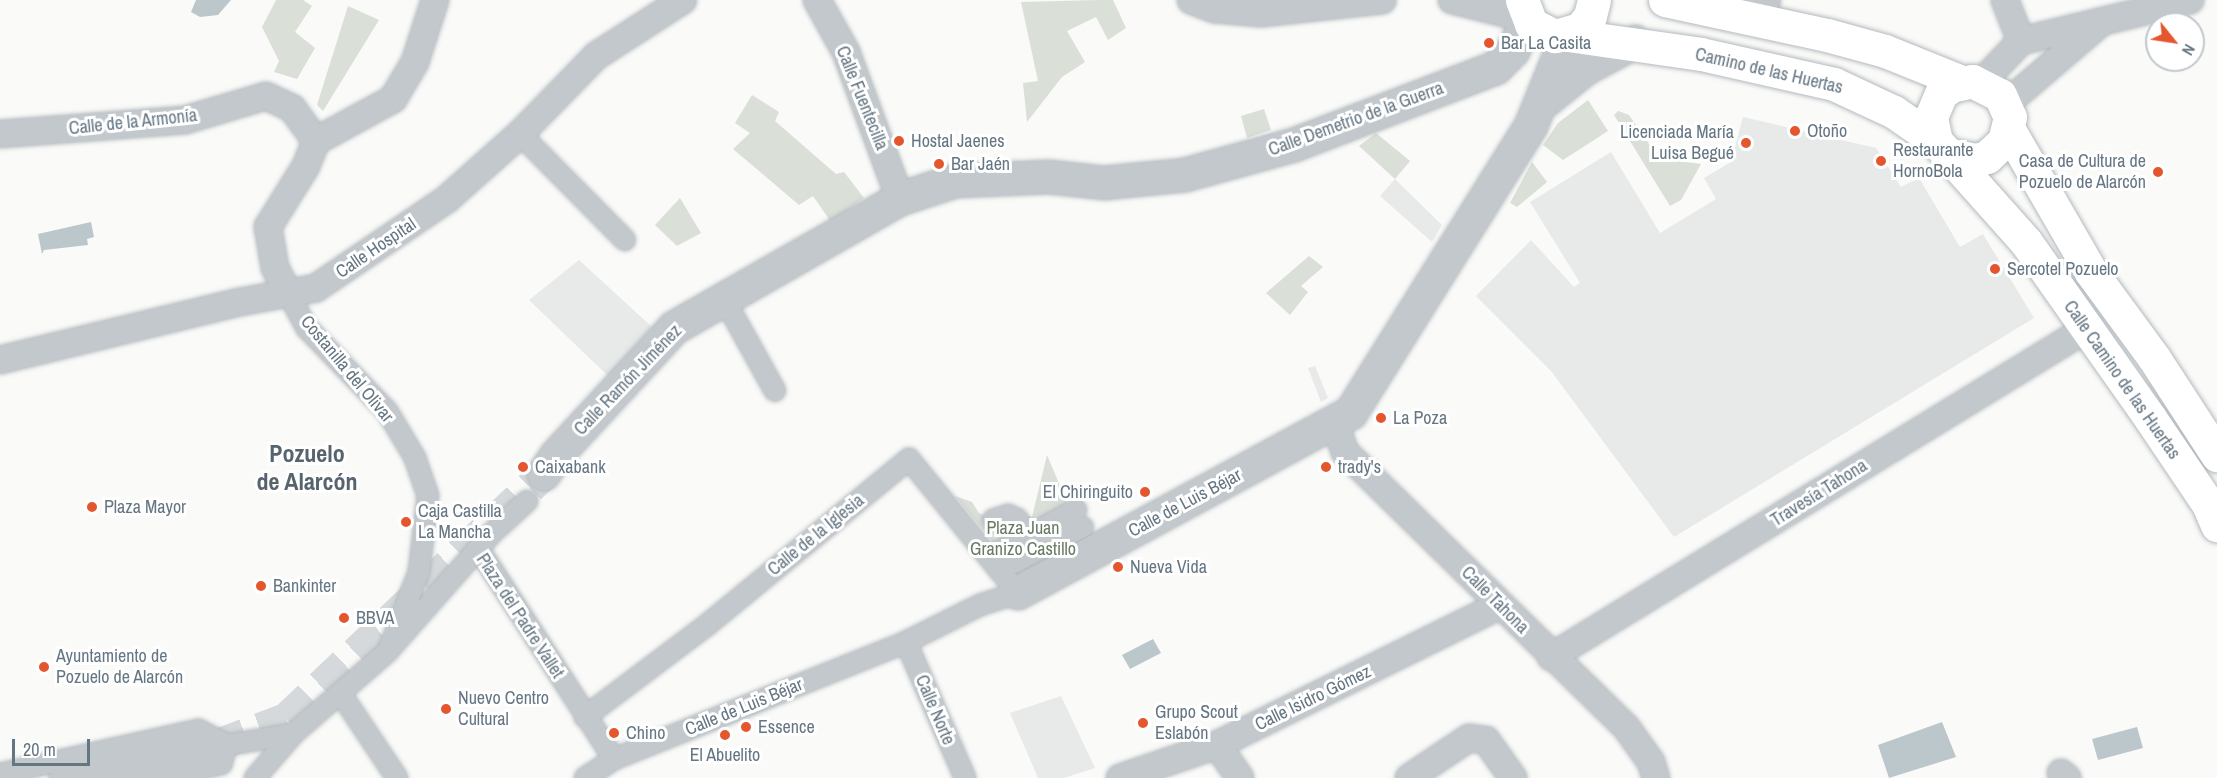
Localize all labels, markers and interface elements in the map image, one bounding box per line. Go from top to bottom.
north arrow [2145,12,2205,72]
place label: Bar La Casita [1501,32,1591,54]
marker: Bar La Casita [1482,36,1496,50]
text: N [2177,40,2201,60]
street label: Calle Fuentecilla [831,43,893,153]
street label: Camino de las Huertas [1693,43,1845,99]
street label: Calle Demetrio de la Guerra [1266,77,1446,161]
street label: Calle de la Armonía [67,104,199,140]
place label: Otoño [1807,120,1847,142]
place label: Licenciada María Luisa Begué [1620,122,1734,164]
marker: Otoño [1788,124,1802,138]
place label: Hostal Jaenes [911,130,1005,152]
marker: Hostal Jaenes [892,134,906,148]
marker: Licenciada María Luisa Begué [1739,136,1753,150]
place label: Restaurante HornoBola [1893,140,1973,182]
place label: Casa de Cultura de Pozuelo de Alarcón [2018,151,2146,194]
place label: Bar Jaén [951,153,1010,175]
marker: Restaurante HornoBola [1874,154,1888,168]
marker: Bar Jaén [932,157,946,171]
marker: Casa de Cultura de Pozuelo de Alarcón [2151,165,2165,179]
street label: Calle Hospital [332,213,420,283]
place label: Sercotel Pozuelo [2007,258,2119,280]
marker: Sercotel Pozuelo [1988,262,2002,276]
street label: Calle Camino de las Huertas [2059,297,2185,463]
street label: Costanilla del Olivar [296,311,398,427]
street label: Calle Ramón Jiménez [570,320,686,440]
place label: La Poza [1393,407,1447,429]
marker: La Poza [1374,411,1388,425]
district label: Pozuelo de Alarcón [256,440,358,496]
street label: Travesía Tahona [1767,455,1871,531]
place label: Caixabank [535,456,606,478]
place label: trady's [1338,456,1381,478]
marker: Caixabank [516,460,530,474]
marker: trady's [1319,460,1333,474]
street label: Calle de Luis Béjar [1125,464,1245,542]
place label: El Chiringuito [1043,481,1133,503]
marker: El Chiringuito [1138,485,1152,499]
street label: Calle de la Iglesia [764,490,868,580]
place label: Plaza Mayor [104,496,186,518]
marker: Plaza Mayor [85,500,99,514]
place label: Caja Castilla La Mancha [418,501,502,544]
marker: Caja Castilla La Mancha [399,515,413,529]
park label: Plaza Juan Granizo Castillo [970,518,1076,560]
street label: Plaza del Padre Vallet [472,550,568,682]
place label: Nueva Vida [1130,556,1207,578]
marker: Nueva Vida [1111,560,1125,574]
street label: Calle Tahona [1457,562,1533,638]
place label: Bankinter [273,575,336,597]
marker: Bankinter [254,579,268,593]
place label: BBVA [356,607,394,629]
marker: BBVA [337,611,351,625]
place label: Ayuntamiento de Pozuelo de Alarcón [56,646,184,688]
marker: Ayuntamiento de Pozuelo de Alarcón [37,660,51,674]
street label: Calle Isidro Gómez [1251,661,1375,735]
street label: Calle Norte [911,672,959,748]
street label: Calle de Luis Béjar [682,674,806,740]
place label: Nuevo Centro Cultural [458,688,549,730]
marker: Nuevo Centro Cultural [439,702,453,716]
place label: Grupo Scout Eslabón [1155,702,1238,744]
place label: Essence [758,716,815,738]
marker: Grupo Scout Eslabón [1136,716,1150,730]
marker: Essence [739,720,753,734]
place label: Chino [626,722,665,744]
marker: Chino [607,726,621,740]
scale bar [15,727,93,765]
marker: El Abuelito [718,728,732,742]
text: 20 m [23,737,56,762]
place label: El Abuelito [689,744,761,766]

